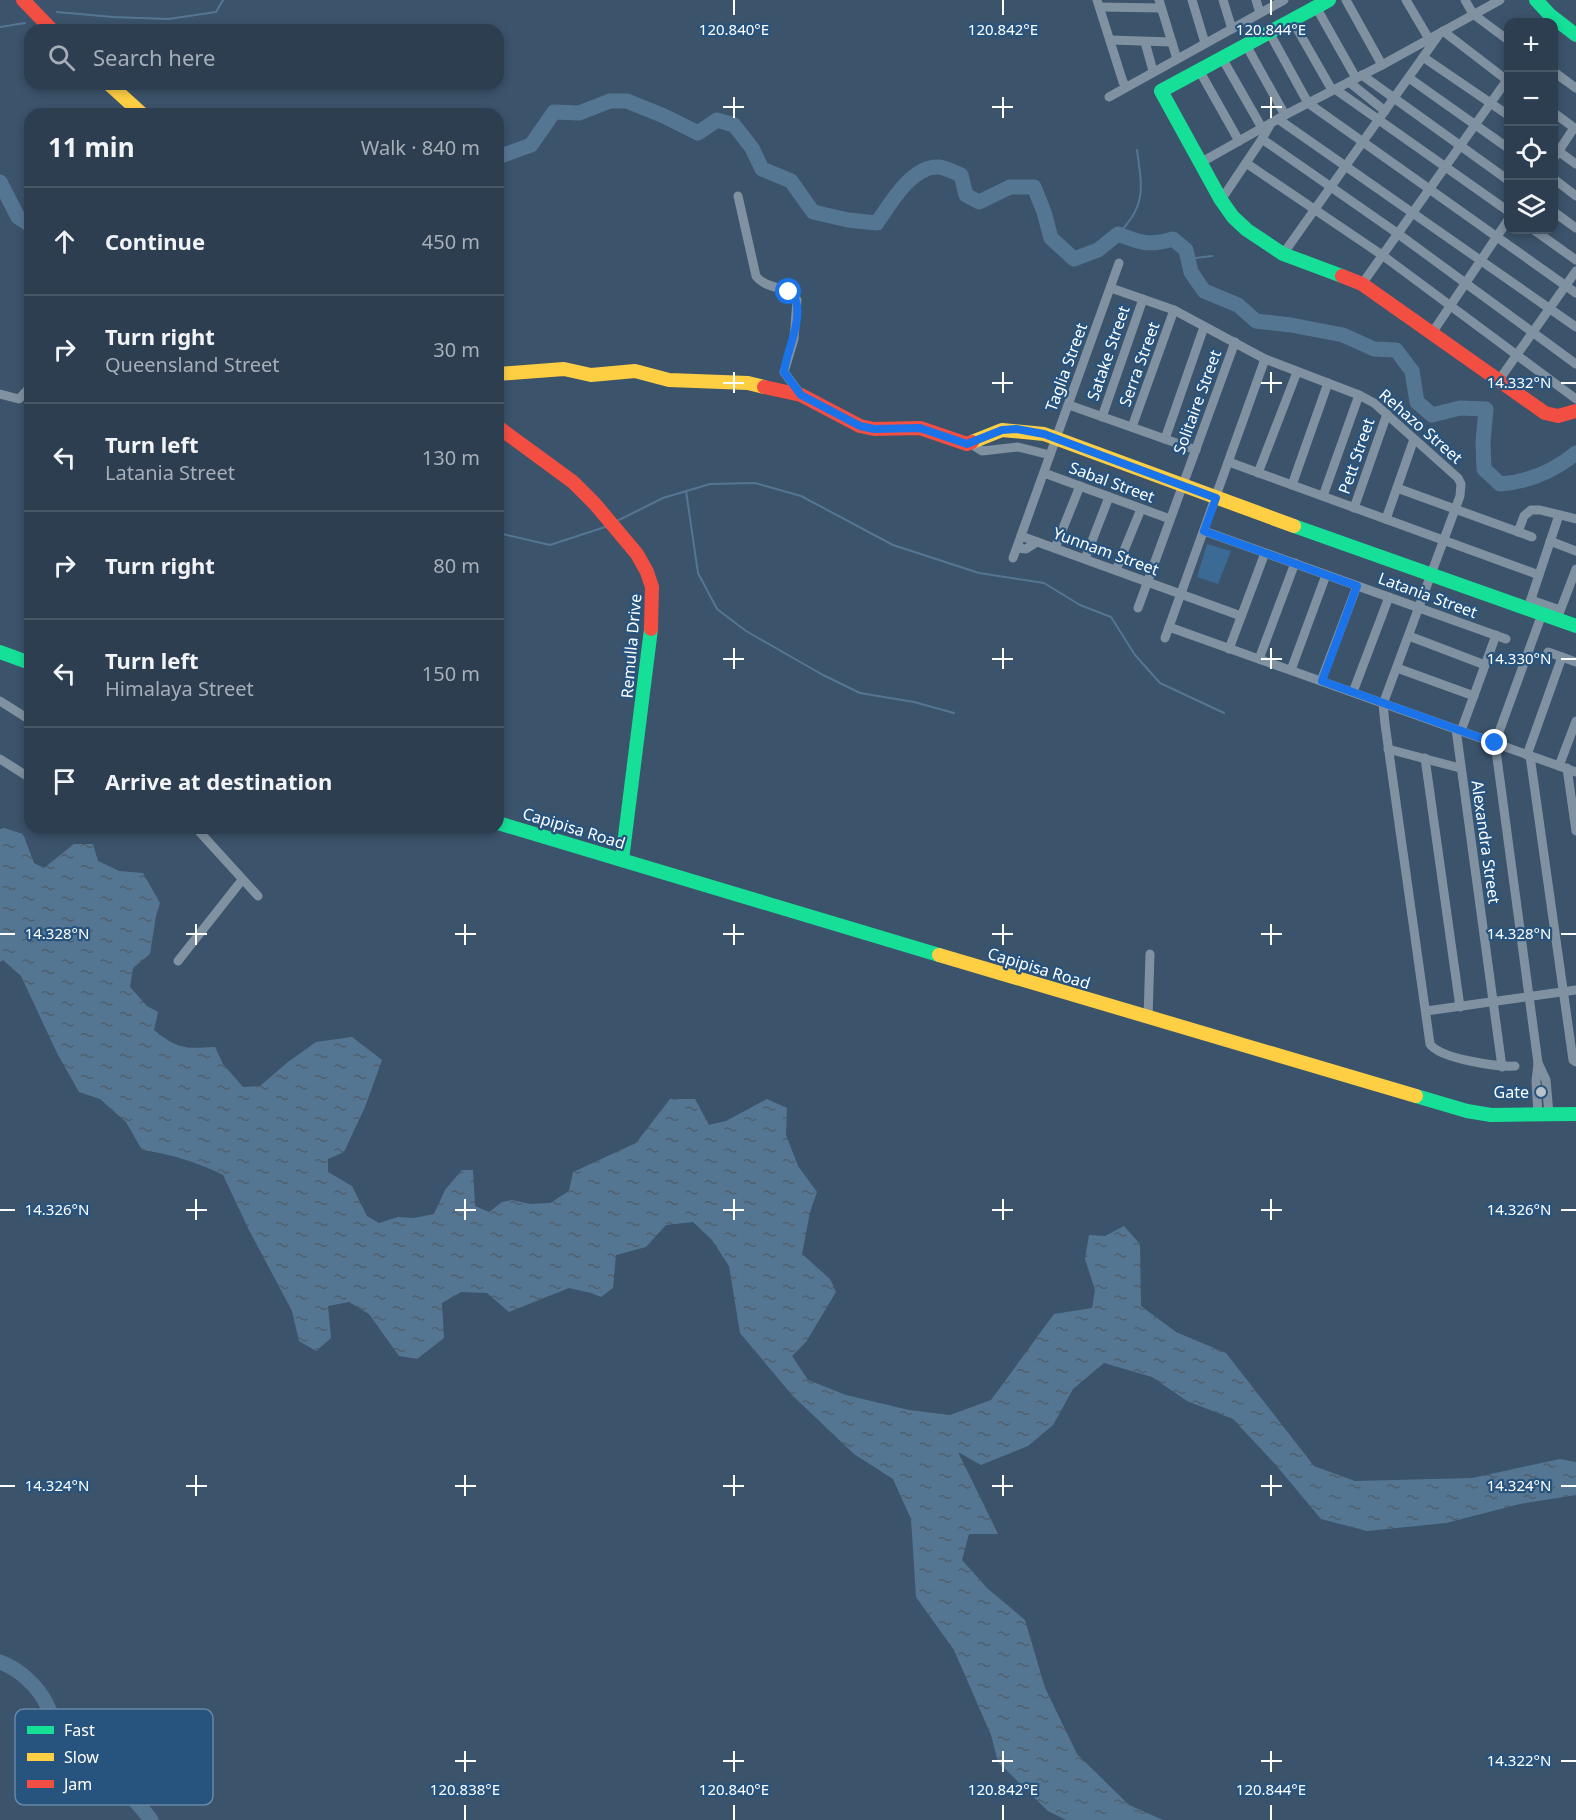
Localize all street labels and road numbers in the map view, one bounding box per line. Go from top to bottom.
street label: Satake Street [1081,302,1135,403]
street label: Serra Street [1114,318,1165,409]
street label: Taglia Street [1040,320,1092,414]
street label: Solitaire Street [1168,346,1226,457]
street label: Rehazo Street [1375,384,1468,469]
street label: Pett Street [1333,415,1379,497]
street label: Sabal Street [1066,456,1158,508]
street label: Yunnam Street [1050,522,1162,580]
street label: Latania Street [1375,567,1481,623]
street label: Remulla Drive [615,593,647,699]
street label: Alexandra Street [1466,779,1506,905]
street label: Capipisa Road [520,802,628,854]
street label: Capipisa Road [985,942,1093,994]

